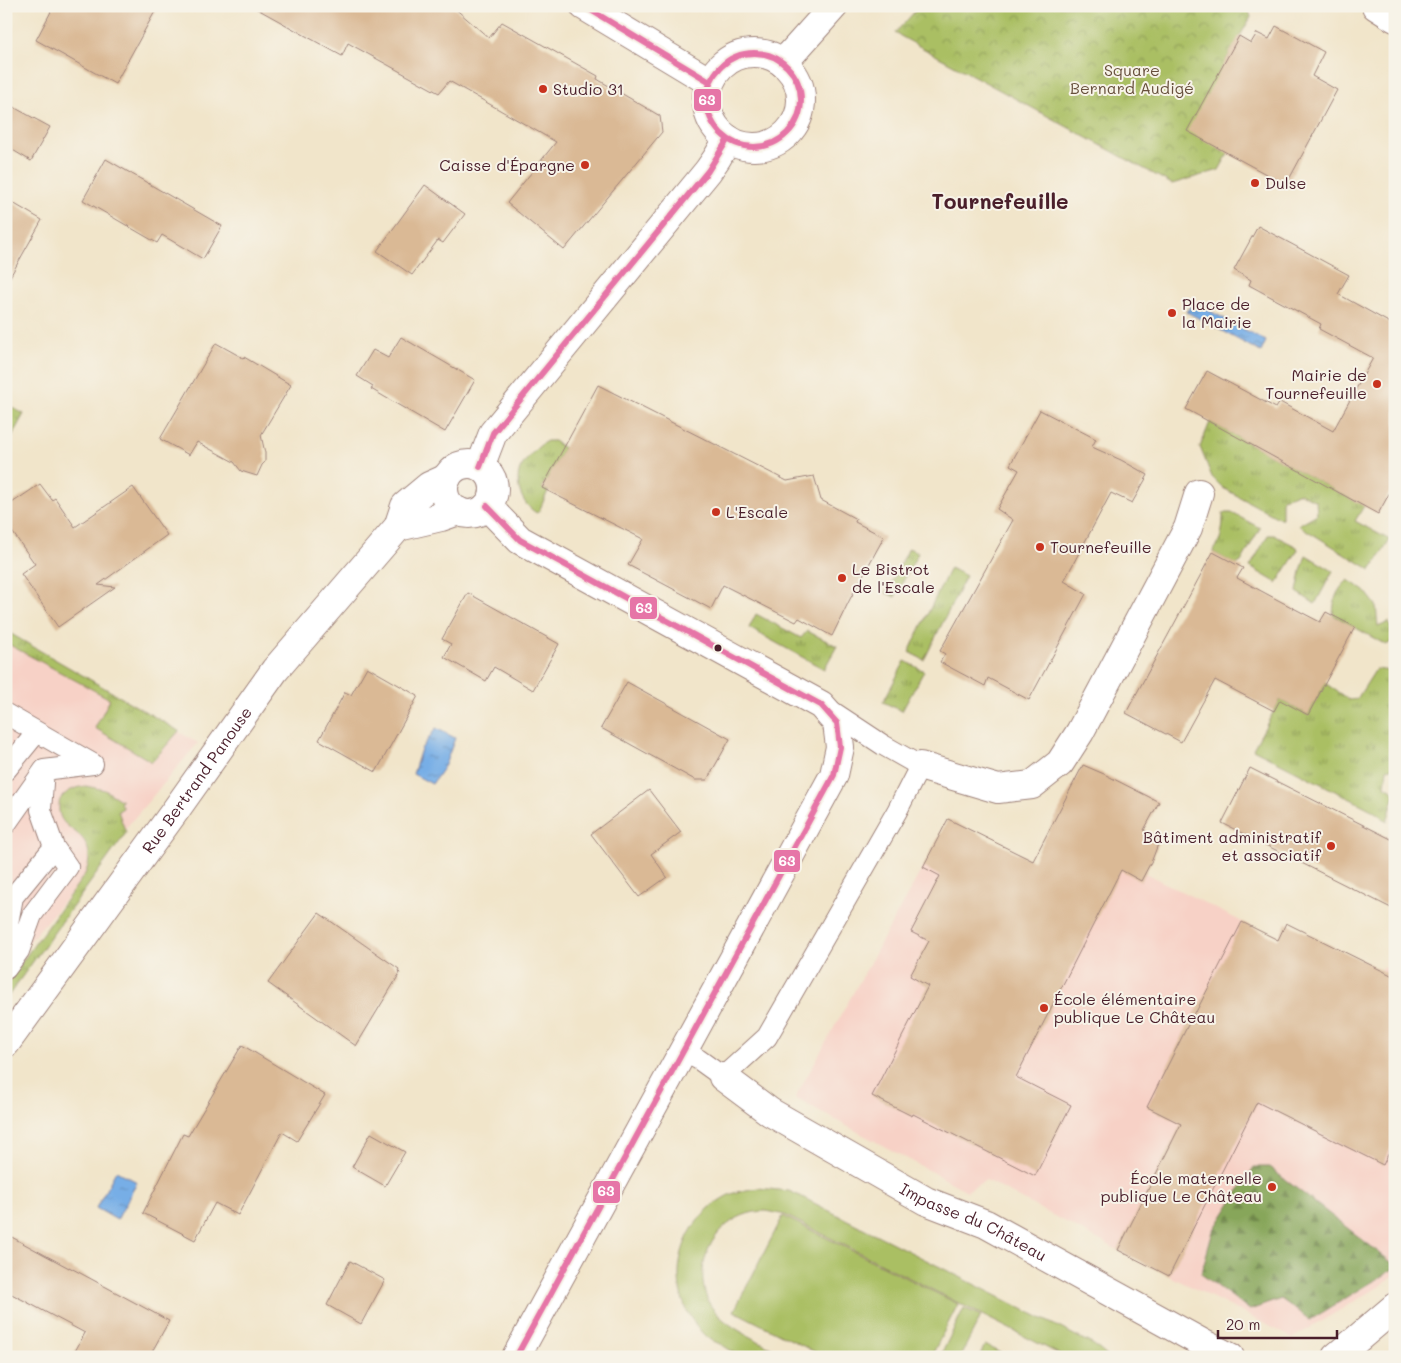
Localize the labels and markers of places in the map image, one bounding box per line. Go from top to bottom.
place label: Studio 31 [553,78,624,99]
marker: Studio 31 [537,83,549,95]
place label: Caisse d'Épargne [439,154,575,175]
marker: Caisse d'Épargne [579,159,591,171]
place label: Dulse [1265,172,1306,193]
marker: Dulse [1249,177,1261,189]
place label: Place de la Mairie [1182,293,1252,332]
marker: Place de la Mairie [1166,307,1178,319]
place label: Mairie de Tournefeuille [1265,364,1367,403]
marker: Mairie de Tournefeuille [1371,378,1383,390]
place label: L'Escale [726,501,788,522]
marker: L'Escale [710,506,722,518]
place label: Tournefeuille [1050,536,1152,557]
marker: Tournefeuille [1034,541,1046,553]
place label: Le Bistrot de l'Escale [852,558,935,597]
marker: Le Bistrot de l'Escale [836,572,848,584]
unlabelled marker [713,643,723,653]
place label: Bâtiment administratif et associatif [1143,826,1322,865]
marker: Bâtiment administratif et associatif [1325,840,1337,852]
place label: École élémentaire publique Le Château [1054,988,1215,1027]
marker: École élémentaire publique Le Château [1038,1002,1050,1014]
place label: École maternelle publique Le Château [1101,1167,1262,1206]
marker: École maternelle publique Le Château [1266,1181,1278,1193]

